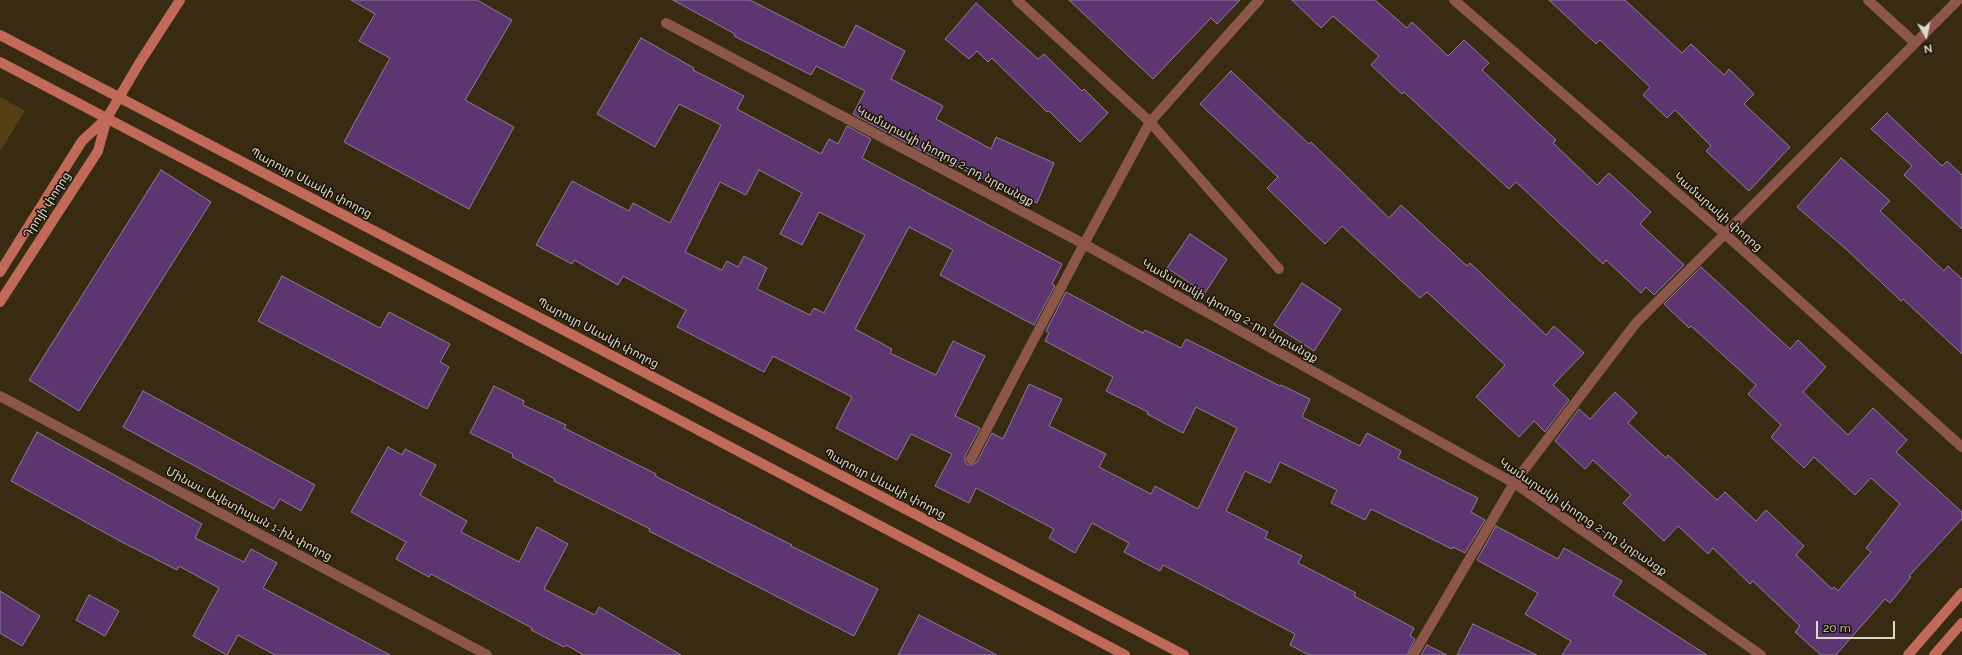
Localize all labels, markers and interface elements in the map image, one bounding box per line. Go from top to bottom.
north arrow [1906,16,1946,56]
text: N [1923,41,1933,55]
street label: Կամարակի փողոց 2-րդ նրբանցք [854,103,1036,209]
street label: Պարույր Սևակի փողոց [247,145,375,221]
street label: Դրոյի փողոց [20,169,74,241]
street label: Կամարակի փողոց [1671,170,1765,254]
street label: Կամարակի փողոց 2-րդ նրբանցք [1139,256,1321,366]
street label: Պարույր Սևակի փողոց [534,295,662,371]
street label: Պարույր Սևակի փողոց [821,446,949,522]
street label: Կամարակի փողոց 2-րդ նրբանցք [1496,455,1670,579]
street label: Մինաս Ավետիսյան 1-ին փողոց [163,464,335,564]
scale bar [1818,613,1897,639]
text: 20 m [1823,621,1851,635]

